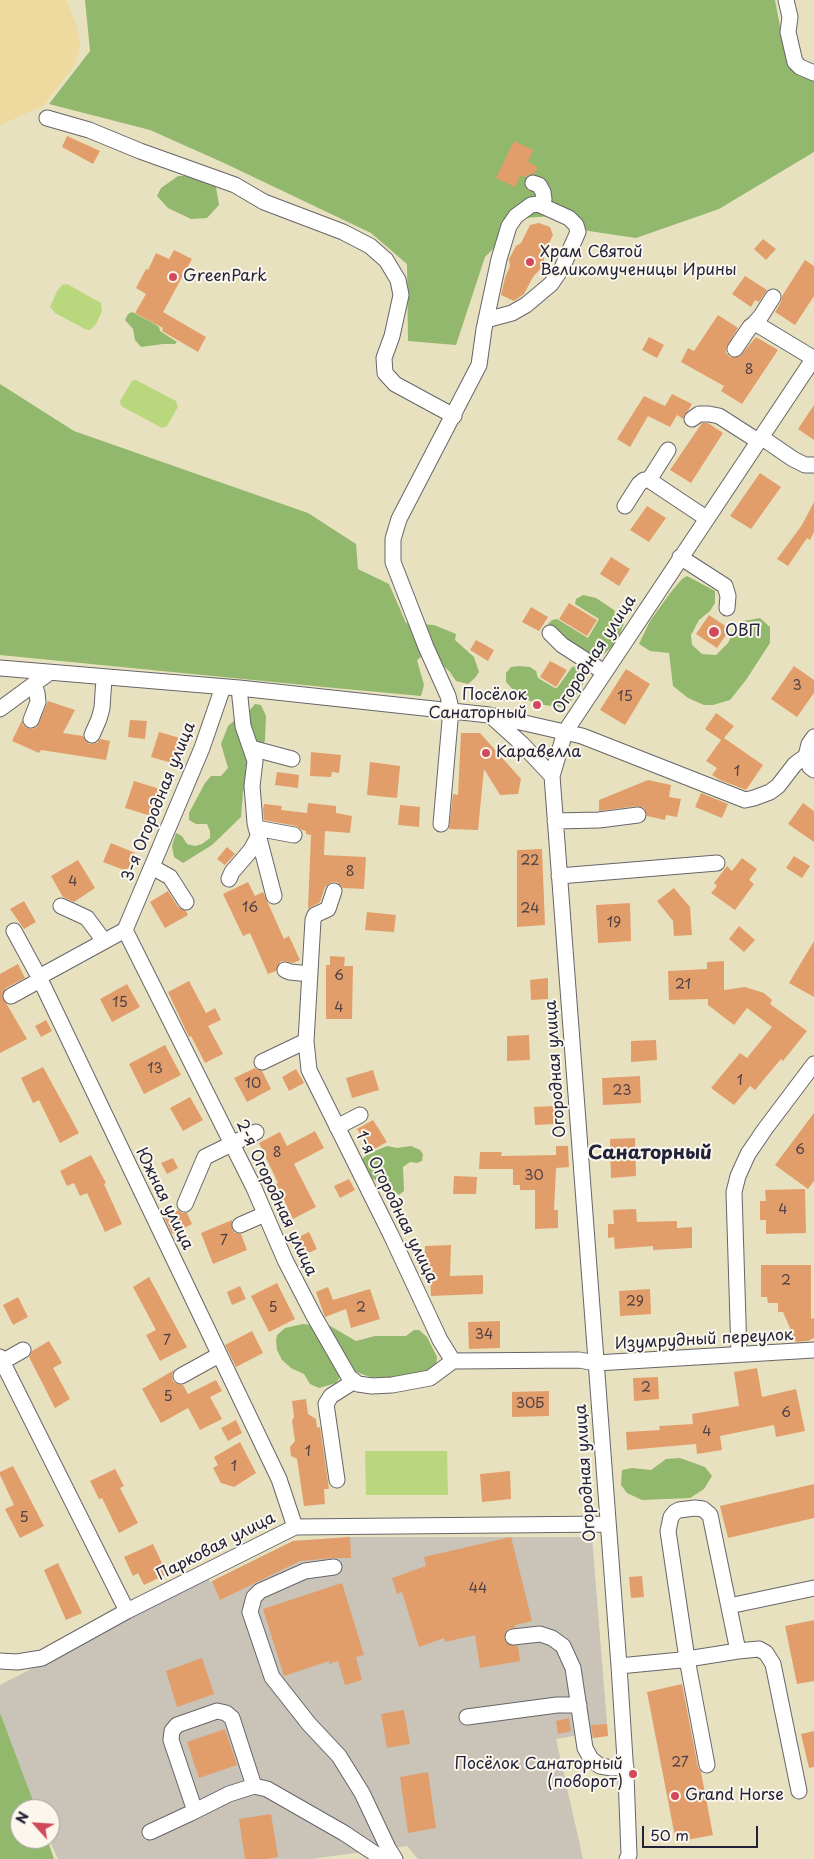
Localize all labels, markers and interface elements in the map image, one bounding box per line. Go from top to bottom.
place label: Храм Святой Великомученицы Ирины [540,243,737,281]
marker: Храм Святой Великомученицы Ирины [524,256,536,268]
place label: GreenPark [183,267,267,287]
marker: GreenPark [167,271,179,283]
house number: 8 [745,362,753,378]
street label: Огородная улица [549,592,641,718]
place label: ОВП [725,622,761,642]
marker: ОВП [707,625,721,639]
house number: 3 [792,678,802,694]
place label: Посёлок Санаторный [429,686,527,724]
house number: 15 [617,689,633,705]
marker: Посёлок Санаторный [531,699,543,711]
street label: 3-я Огородная улица [118,720,200,884]
place label: Каравелла [496,743,581,763]
marker: Каравелла [480,747,492,759]
house number: 1 [734,764,740,780]
house number: 22 [521,853,539,869]
house number: 8 [346,864,354,880]
house number: 4 [68,874,78,890]
house number: 16 [242,900,258,916]
house number: 24 [521,901,539,917]
house number: 19 [607,915,621,931]
house number: 6 [334,968,344,984]
house number: 21 [675,977,691,993]
house number: 15 [112,995,128,1011]
street label: Огородная улица [542,999,570,1139]
house number: 4 [334,1000,344,1016]
house number: 13 [147,1061,163,1077]
house number: 1 [737,1073,743,1089]
house number: 10 [245,1076,261,1092]
house number: 23 [613,1083,631,1099]
street label: 2-я Огородная улица [231,1117,321,1279]
street label: 1-я Огородная улица [351,1128,441,1286]
house number: 6 [795,1142,805,1158]
district label: Санаторный [588,1143,712,1165]
street label: Южная улица [131,1145,197,1253]
house number: 8 [273,1145,281,1161]
house number: 30 [524,1168,544,1184]
house number: 4 [778,1202,788,1218]
house number: 7 [220,1233,228,1249]
house number: 2 [781,1273,791,1289]
house number: 29 [626,1294,644,1310]
house number: 5 [268,1300,278,1316]
house number: 2 [356,1300,366,1316]
street label: Изумрудный переулок [614,1326,794,1354]
house number: 34 [475,1327,493,1343]
house number: 7 [163,1333,171,1349]
house number: 2 [641,1380,651,1396]
house number: 5 [163,1389,173,1405]
house number: 30Б [516,1396,544,1412]
street label: Огородная улица [572,1403,600,1543]
house number: 6 [781,1405,791,1421]
house number: 4 [702,1424,712,1440]
house number: 1 [305,1444,311,1460]
house number: 1 [231,1459,237,1475]
street label: Парковая улица [153,1509,279,1585]
house number: 5 [19,1510,29,1526]
house number: 44 [469,1581,487,1597]
place label: Посёлок Санаторный (поворот) [454,1755,623,1793]
house number: 27 [671,1755,689,1771]
marker: Посёлок Санаторный (поворот) [627,1768,639,1780]
place label: Grand Horse [685,1786,784,1806]
marker: Grand Horse [669,1790,681,1802]
north arrow [10,1799,60,1849]
text: N [10,1808,34,1827]
scale bar [644,1816,760,1848]
text: 50 m [650,1823,689,1846]

